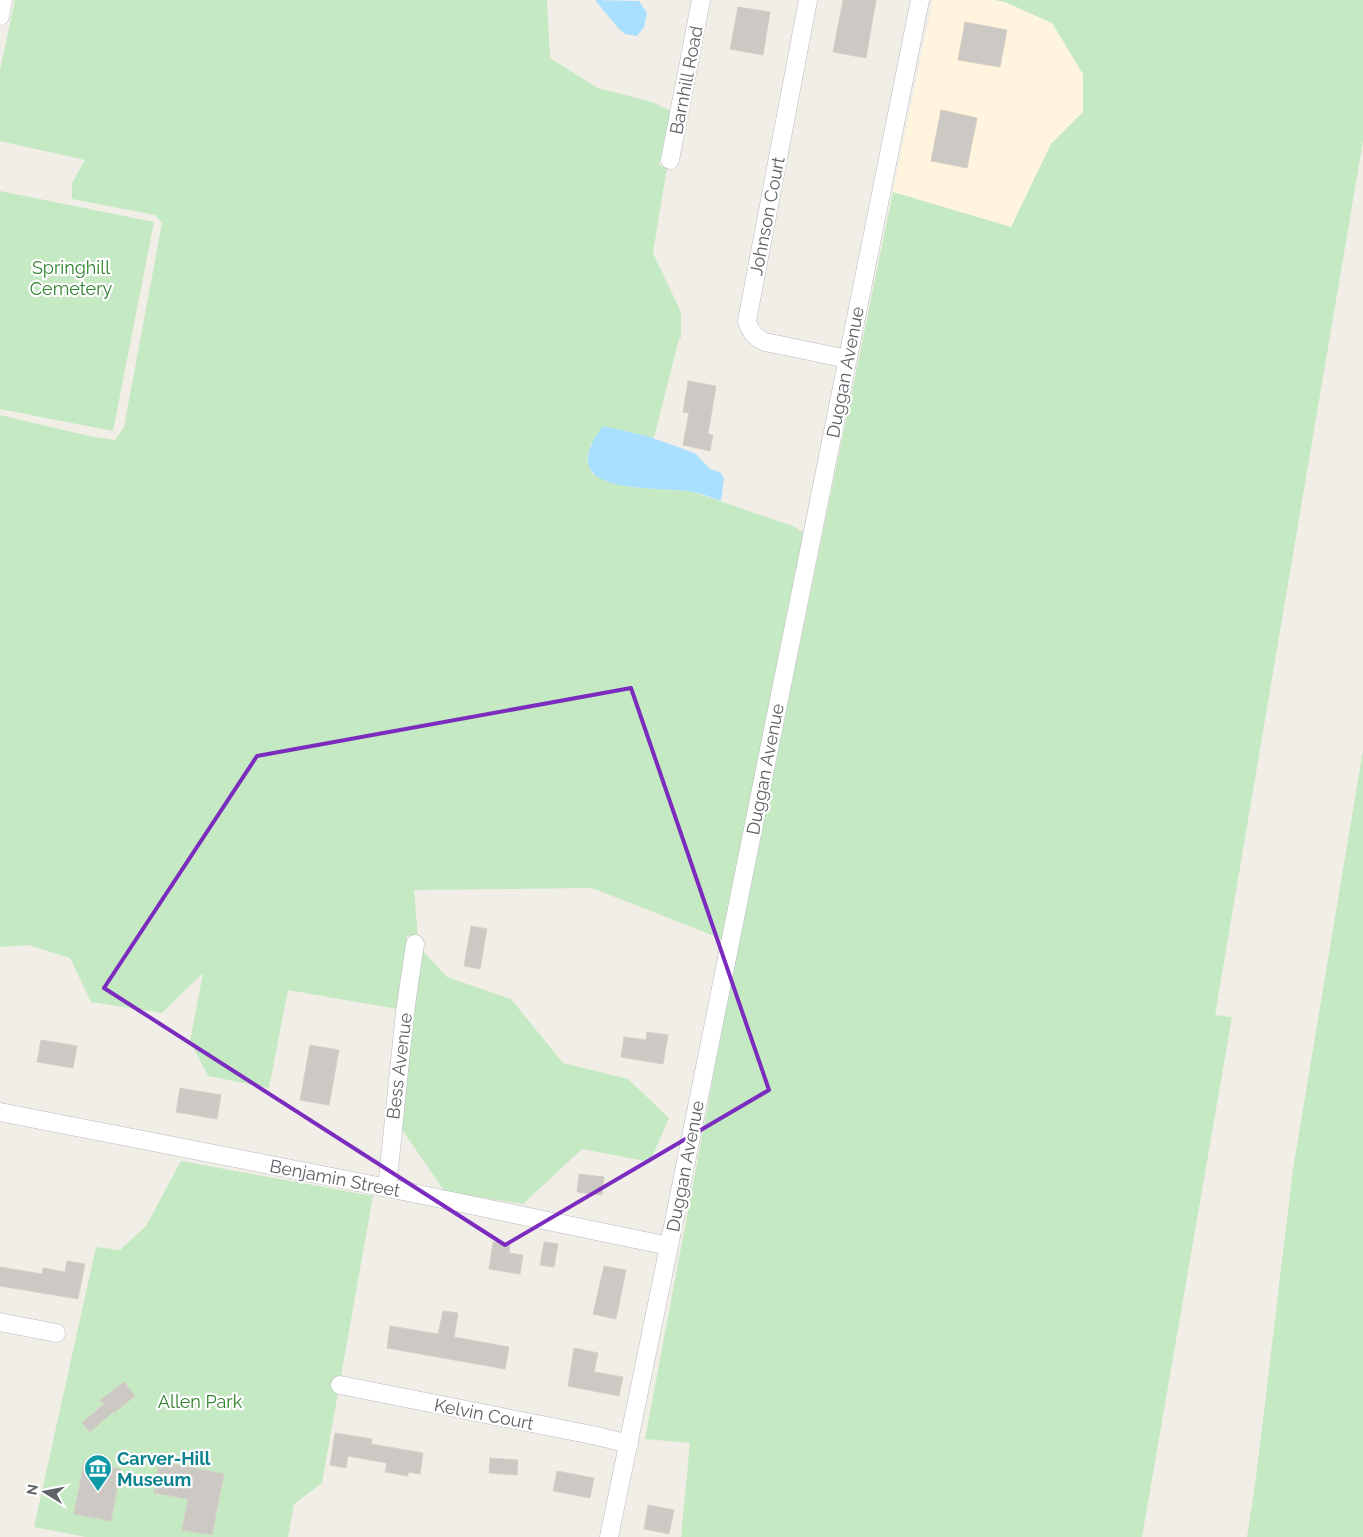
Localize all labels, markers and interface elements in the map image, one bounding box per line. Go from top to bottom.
street label: Barnhill Road [665,24,707,136]
street label: Johnson Court [745,155,789,277]
park label: Springhill Cemetery [30,257,112,299]
street label: Duggan Avenue [822,304,868,439]
street label: Duggan Avenue [742,701,788,836]
street label: Bess Avenue [382,1011,416,1120]
street label: Duggan Avenue [662,1098,708,1233]
street label: Benjamin Street [268,1155,402,1201]
park label: Allen Park [158,1391,243,1412]
street label: Kelvin Court [432,1394,536,1434]
place label: Carver-Hill Museum [117,1448,211,1490]
museum icon: Carver-Hill Museum [83,1453,113,1492]
north arrow [20,1467,70,1517]
text: N [23,1483,41,1496]

